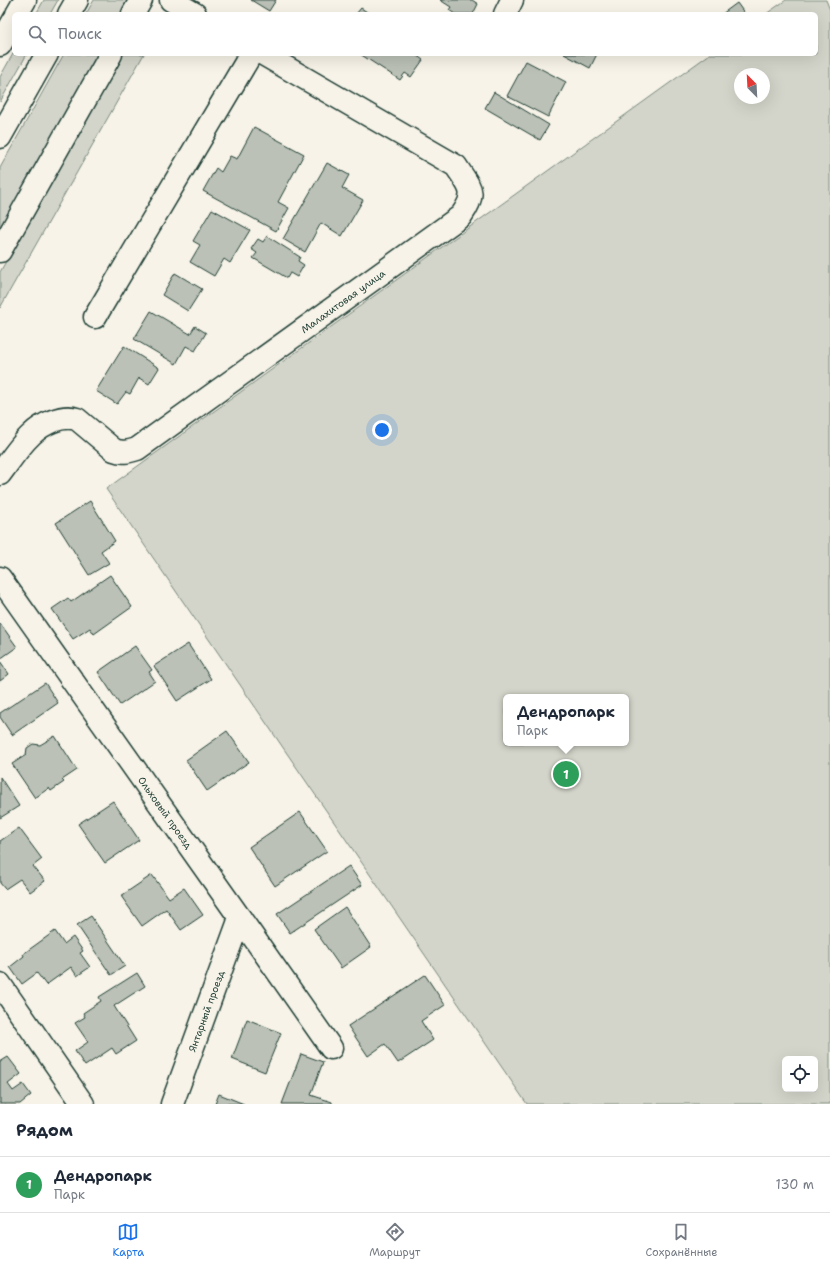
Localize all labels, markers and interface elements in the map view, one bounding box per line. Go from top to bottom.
search box [12,12,818,56]
icon: search [26,23,48,45]
text: Поиск [58,24,102,44]
north arrow [734,68,770,104]
street label: Малахитовая улица [298,266,388,336]
your location [372,420,392,440]
popup [503,694,629,746]
text: Дендропарк [517,702,615,722]
text: Парк [517,722,548,739]
pin: 1 [553,759,579,789]
street label: Ольховый проезд [135,774,196,852]
street label: Янтарный проезд [186,968,228,1054]
map controls [782,1056,818,1092]
button: locate [782,1056,818,1092]
text: Рядом [16,1119,73,1141]
text: Дендропарк [54,1166,152,1186]
text: 1 [26,1176,32,1193]
text: 130 m [776,1176,814,1193]
text: Парк [54,1186,85,1203]
tab: Карта [113,1221,144,1260]
tab: Маршрут [369,1221,420,1260]
tab: Сохранённые [646,1221,717,1260]

